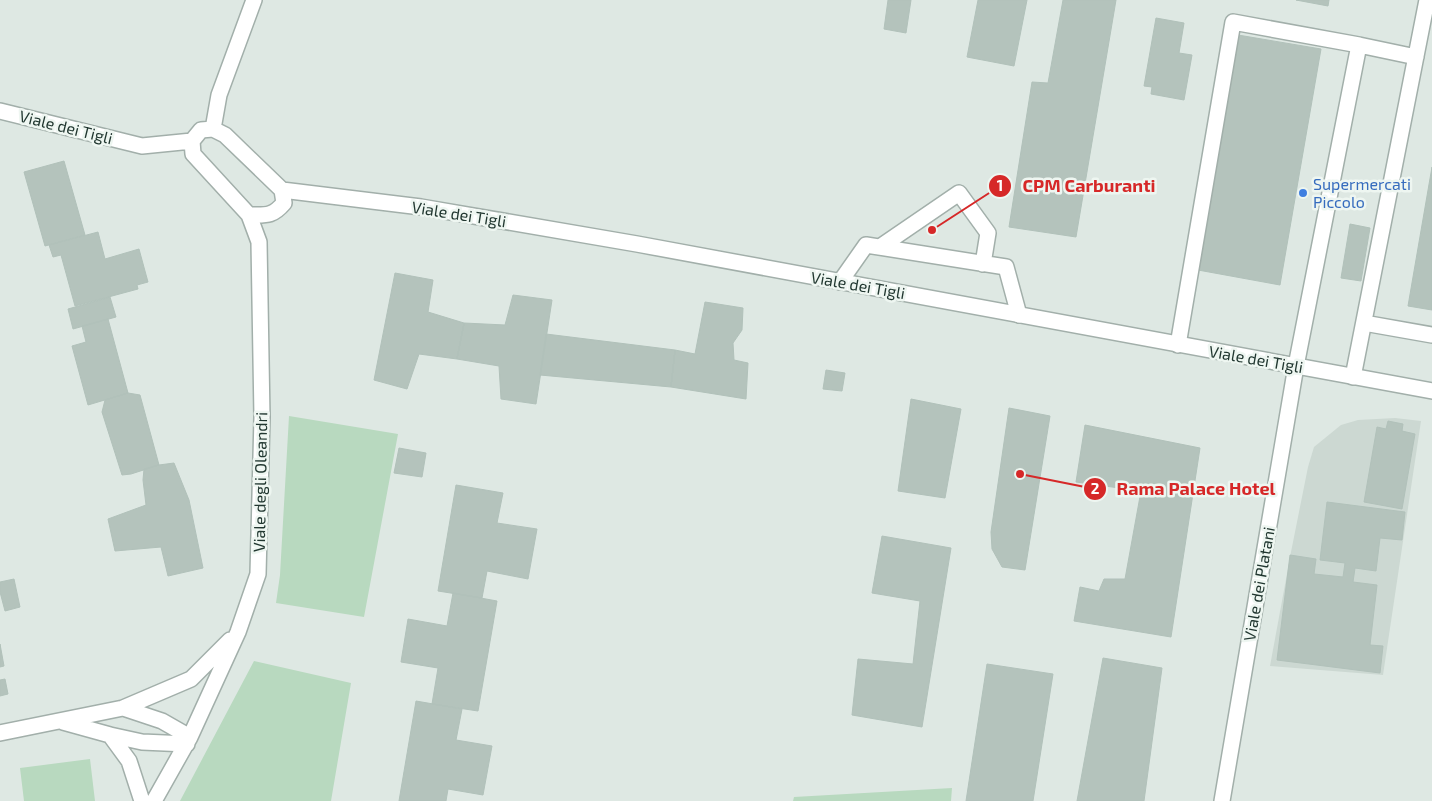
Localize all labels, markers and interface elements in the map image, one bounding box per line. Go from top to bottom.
street label: Viale dei Tigli [18,106,115,147]
callout: CPM Carburanti [988,169,1166,202]
text: CPM Carburanti [1022,174,1156,196]
place label: Supermercati Piccolo [1313,174,1411,211]
text: 1 [997,176,1003,194]
marker: Supermercati Piccolo [1297,187,1309,199]
street label: Viale dei Tigli [411,197,508,230]
street label: Viale dei Tigli [810,267,907,302]
street label: Viale dei Tigli [1208,341,1305,376]
street label: Viale degli Oleandri [249,412,270,552]
callout: Rama Palace Hotel [1082,472,1286,505]
text: Rama Palace Hotel [1117,477,1276,499]
text: 2 [1091,479,1100,497]
street label: Viale dei Platani [1239,525,1278,643]

